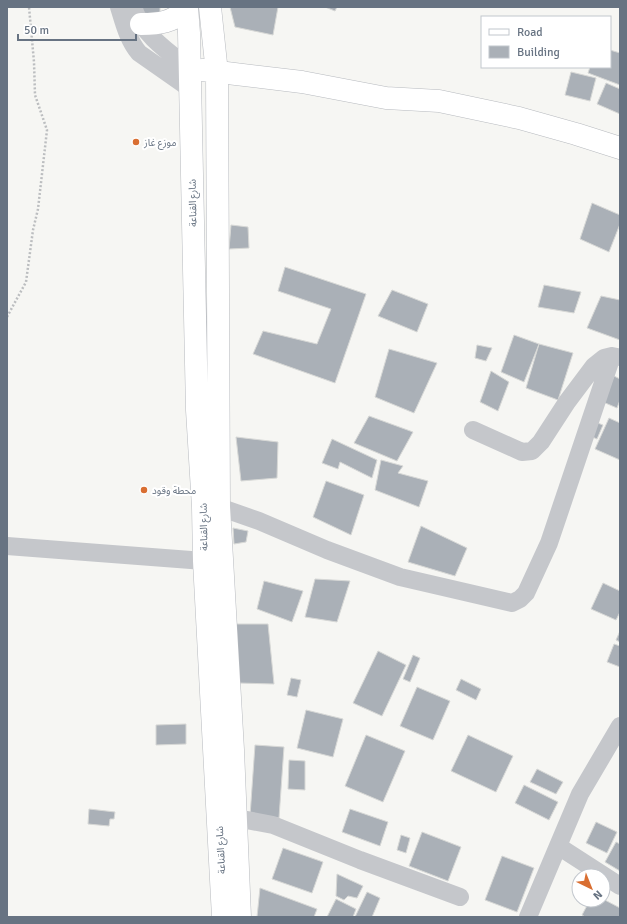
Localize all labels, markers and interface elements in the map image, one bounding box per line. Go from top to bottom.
scale bar [18,16,136,42]
legend [481,16,611,68]
text: 50 m [24,23,49,38]
text: Road [517,25,543,40]
text: Building [517,45,560,60]
marker: موزع غاز [131,137,141,147]
place label: موزع غاز [143,137,177,150]
street label: شارع القناعة [187,179,200,227]
marker: محطة وقود [139,485,149,495]
place label: محطة وقود [152,485,196,497]
street label: شارع القناعة [198,503,211,551]
street label: شارع القناعة [214,826,229,874]
north arrow [571,868,611,908]
text: N [590,888,605,902]

